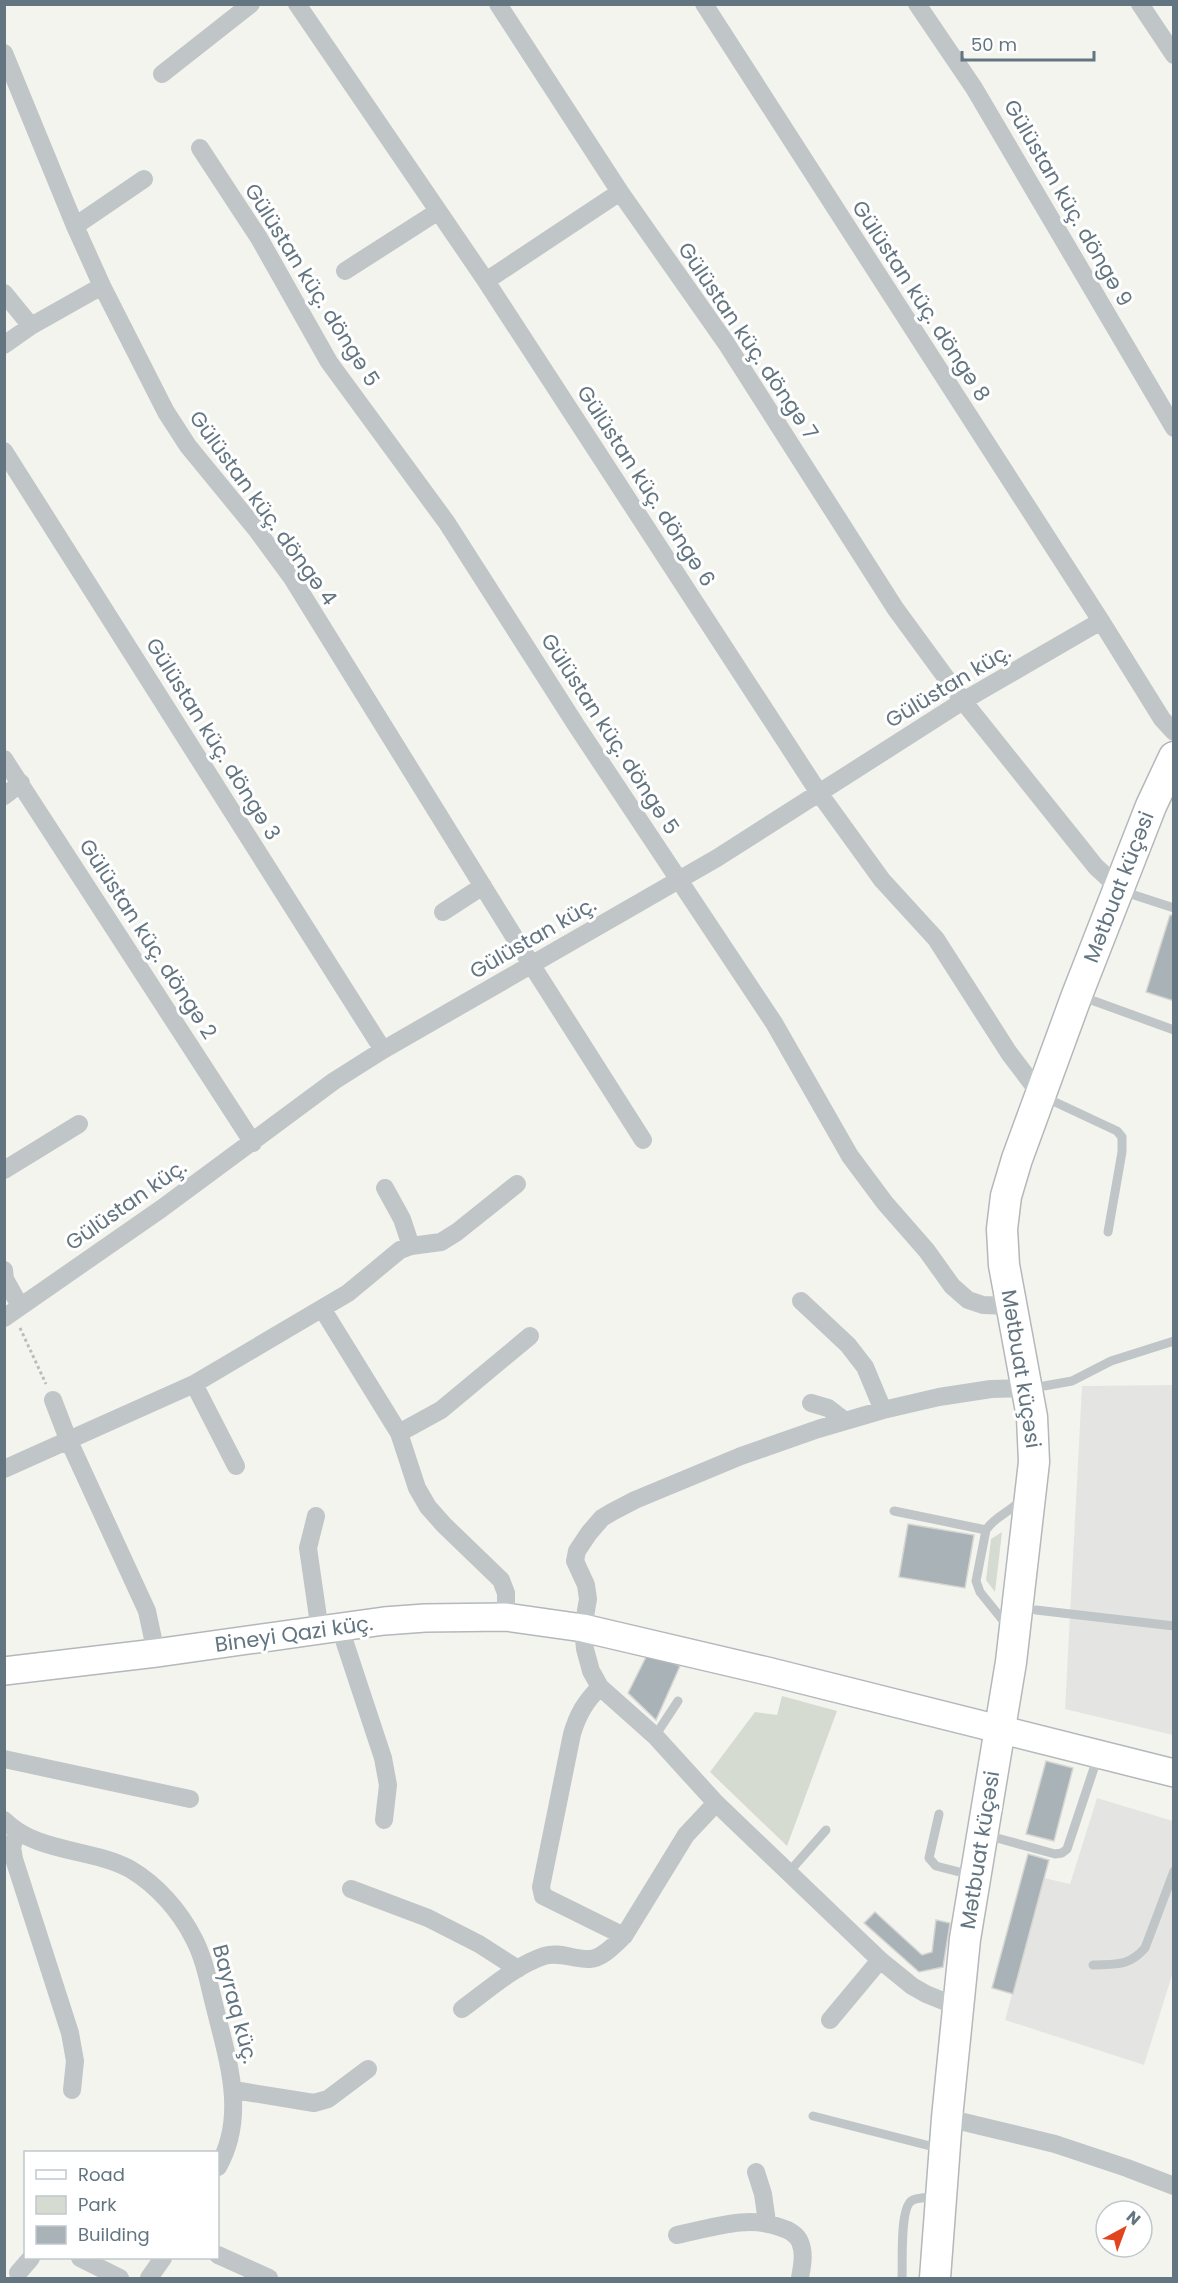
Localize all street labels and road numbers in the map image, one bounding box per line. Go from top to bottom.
street label: Gülüstan küç. döngə 9 [997,94,1140,311]
street label: Gülüstan küç. döngə 5 [238,178,387,392]
street label: Gülüstan küç. döngə 8 [845,195,997,407]
street label: Gülüstan küç. döngə 7 [671,236,825,445]
street label: Gülüstan küç. döngə 6 [570,379,722,592]
street label: Gülüstan küç. döngə 4 [183,404,344,611]
street label: Gülüstan küç. döngə 5 [534,628,686,840]
street label: Gülüstan küç. döngə 3 [139,632,288,845]
street label: Gülüstan küç. [880,637,1016,734]
street label: Mətbuat küçəsi [1076,807,1161,967]
street label: Gülüstan küç. döngə 2 [73,833,224,1044]
street label: Gülüstan küç. [464,890,601,986]
street label: Gülüstan küç. [59,1152,192,1257]
street label: Mətbuat küçəsi [995,1288,1048,1450]
street label: Bineyi Qazi küç. [213,1608,375,1659]
street label: Mətbuat küçəsi [953,1769,1006,1931]
street label: Bayraq küç. [206,1941,265,2067]

